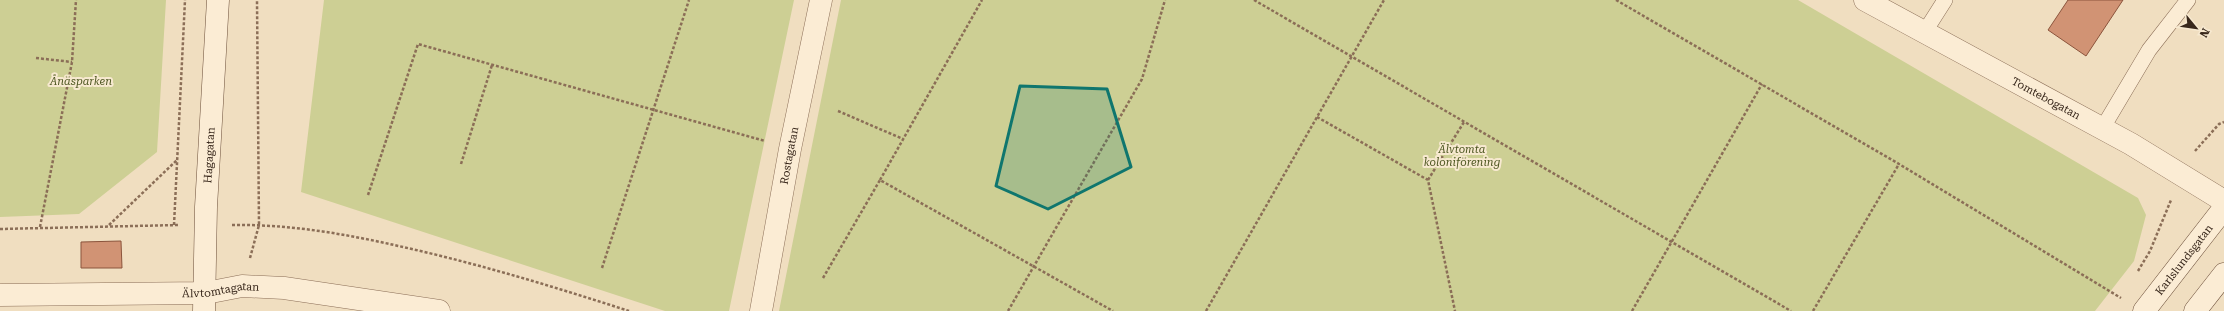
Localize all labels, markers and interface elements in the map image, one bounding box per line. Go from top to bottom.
north arrow [2176,8,2216,48]
text: N [2196,26,2212,40]
park label: Ånäsparken [49,74,112,88]
street label: Tomtebogatan [2009,75,2083,122]
street label: Rostagatan [778,126,801,186]
street label: Hagagatan [201,127,218,184]
park label: Älvtomta koloniförening [1424,142,1501,169]
street label: Karlslundsgatan [2153,222,2216,298]
street label: Älvtomtagatan [182,280,260,300]

